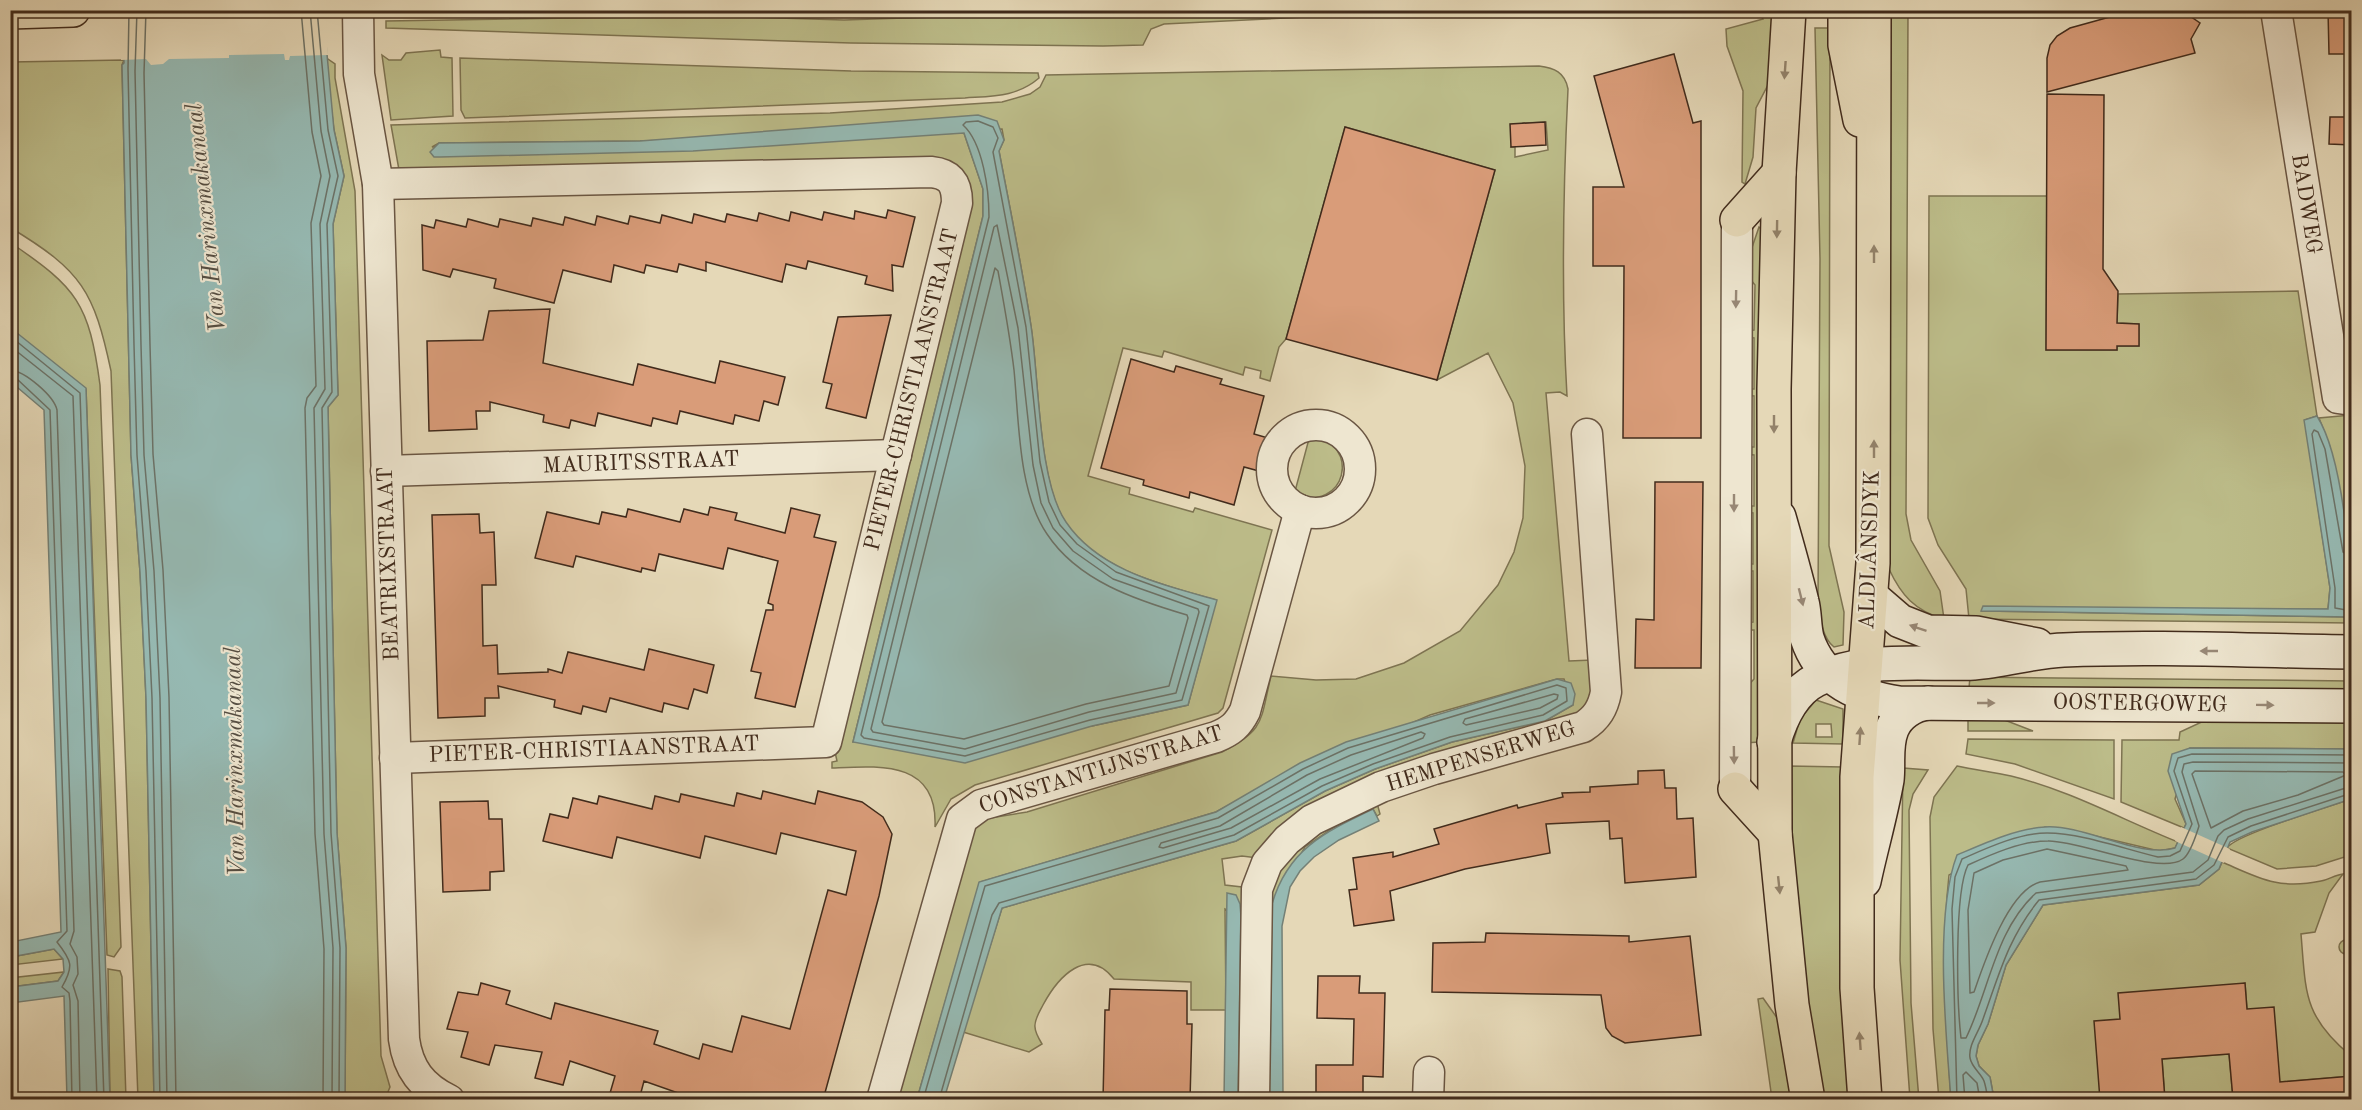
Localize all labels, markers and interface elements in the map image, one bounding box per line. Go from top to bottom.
one-way arrow [1781,60,1790,79]
water label: Van Harinxmakanaal [183,102,231,334]
street label: BADWEG [2287,152,2325,256]
one-way arrow [1773,220,1782,239]
street label: PIETER-CHRISTIAANSTRAAT [861,227,963,553]
one-way arrow [1869,244,1879,263]
one-way arrow [1731,290,1741,309]
one-way arrow [1769,415,1779,434]
one-way arrow [1869,439,1879,458]
street label: MAURITSSTRAAT [542,449,740,477]
street label: BEATRIXSTRAAT [375,466,403,662]
street label: ALDLÂNSDYK [1853,470,1884,630]
one-way arrow [1729,494,1739,513]
one-way arrow [1796,588,1806,607]
one-way arrow [1909,623,1927,633]
one-way arrow [2200,646,2219,656]
water label: Van Harinxmakanaal [222,647,250,877]
street label: OOSTERGOWEG [2052,691,2228,717]
one-way arrow [1977,698,1996,708]
one-way arrow [2256,700,2275,710]
street label: HEMPENSERWEG [1384,718,1579,796]
street label: CONSTANTIJNSTRAAT [976,722,1226,818]
one-way arrow [1855,727,1865,746]
street label: PIETER-CHRISTIAANSTRAAT [428,733,760,767]
one-way arrow [1729,745,1739,764]
one-way arrow [1774,876,1784,895]
one-way arrow [1856,1032,1865,1051]

